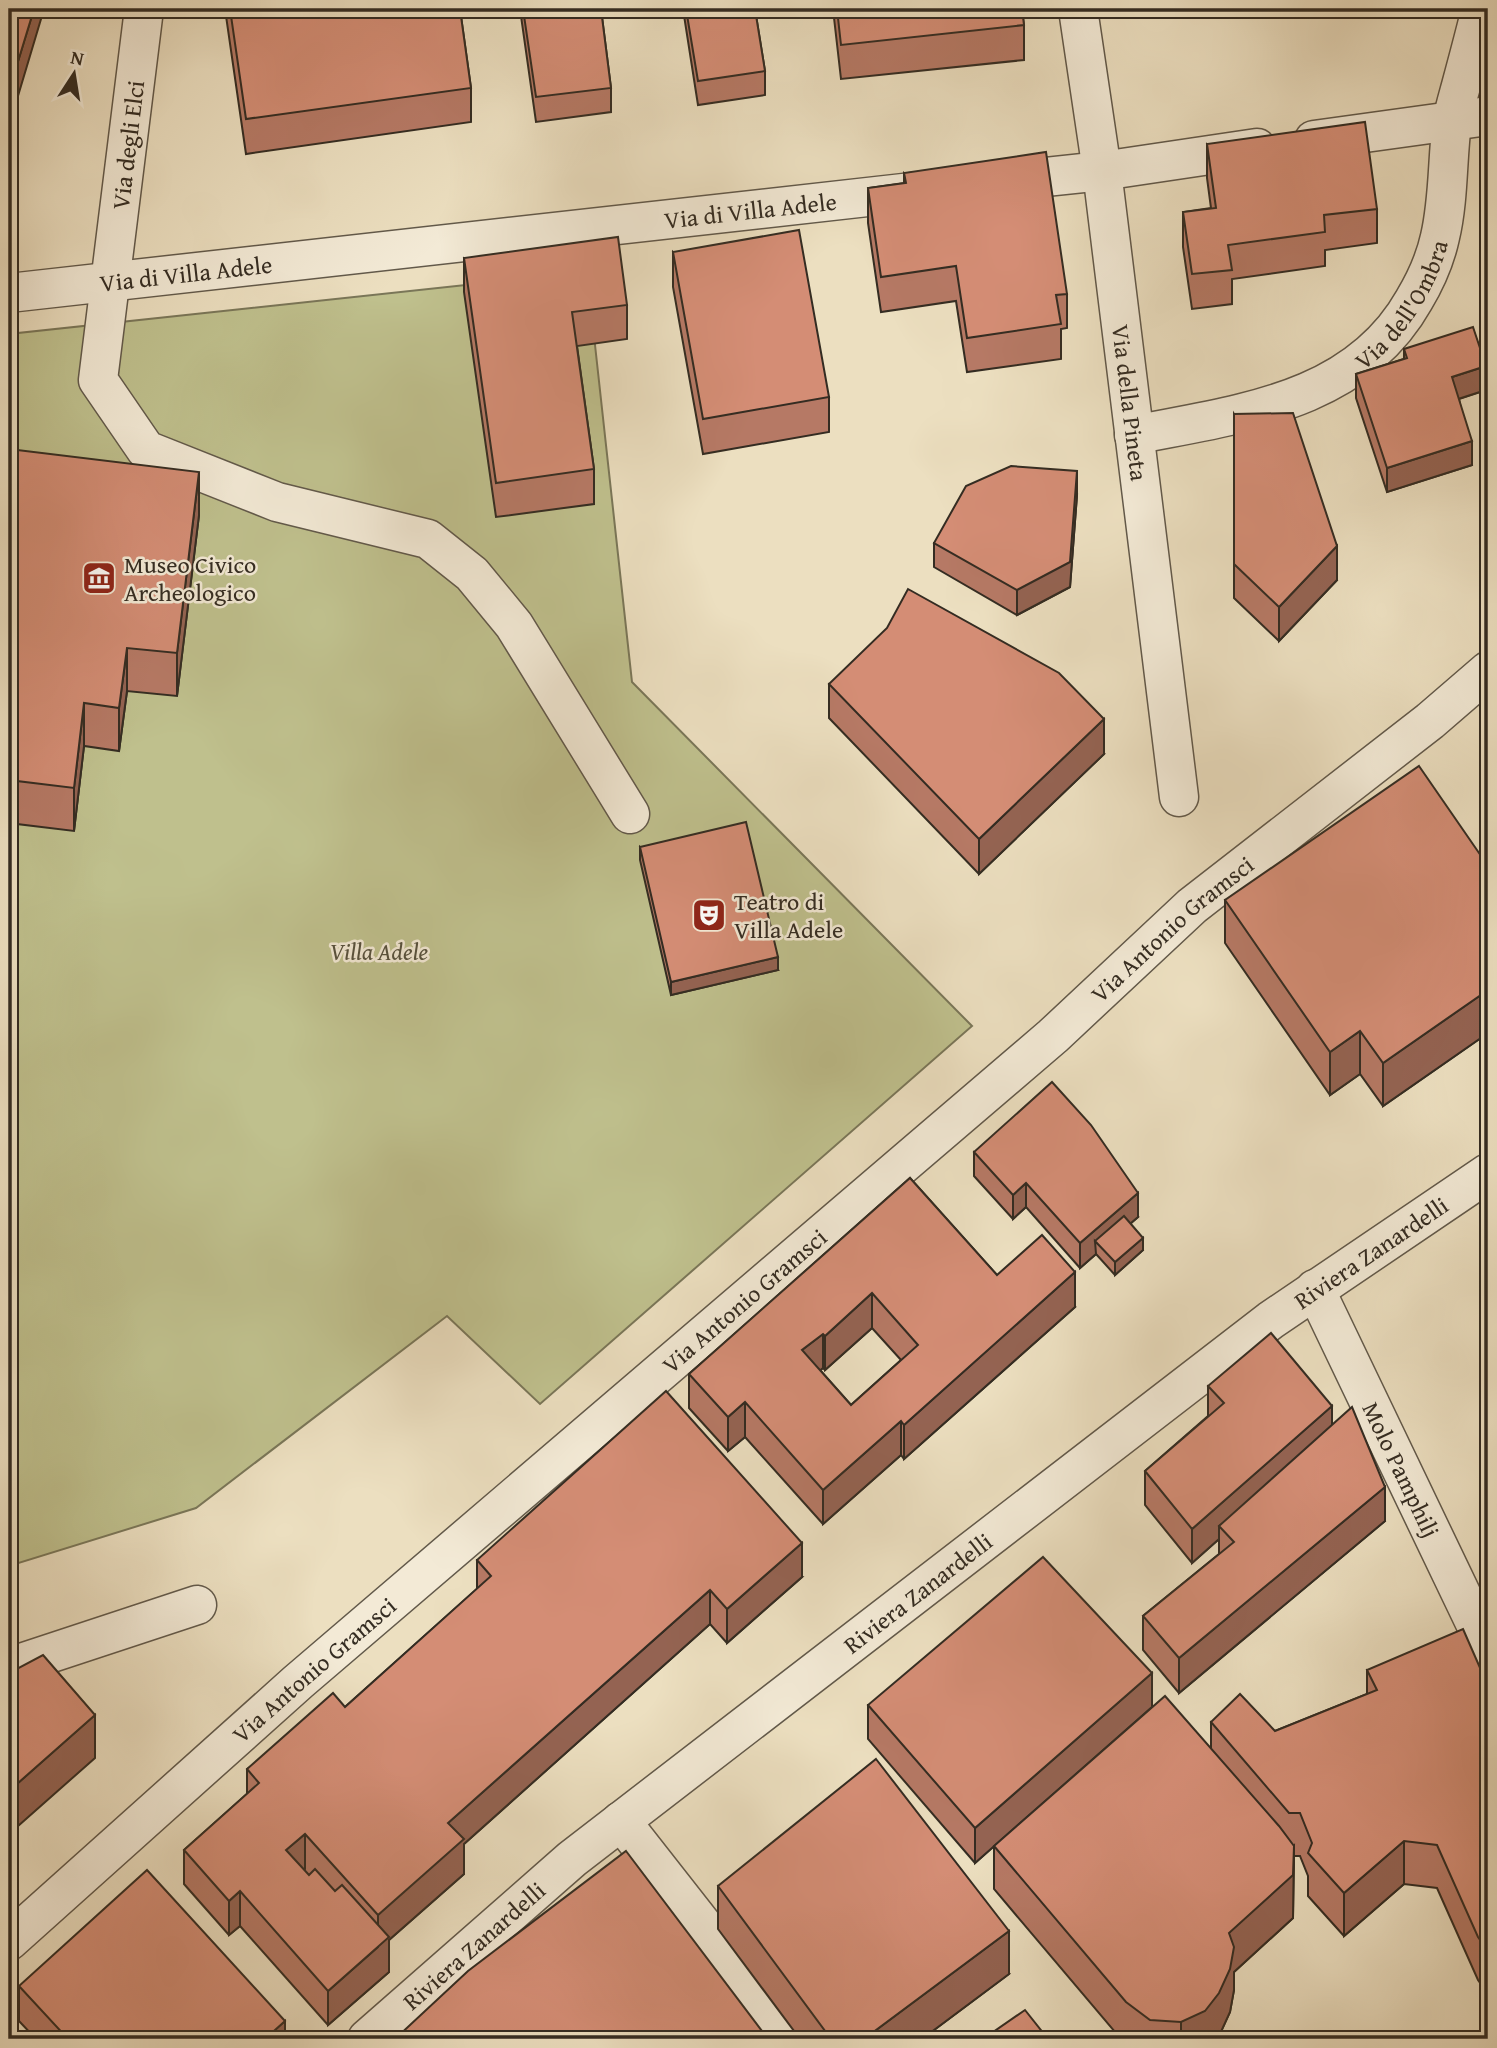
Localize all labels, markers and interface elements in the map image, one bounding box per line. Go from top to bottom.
north arrow [38,38,108,108]
text: N [68,42,87,72]
street label: Via degli Elci [103,78,153,212]
street label: Via di Villa Adele [662,183,838,237]
street label: Via dell'Ombra [1347,235,1456,377]
street label: Via di Villa Adele [98,246,274,300]
street label: Via della Pineta [1103,322,1158,483]
place label: Museo Civico Archeologico [124,547,256,610]
museum icon: Museo Civico Archeologico [80,559,118,597]
street label: Via Antonio Gramsci [1082,847,1261,1010]
place label: Teatro di Villa Adele [734,884,843,947]
theatre icon: Teatro di Villa Adele [690,896,728,934]
park label: Villa Adele [330,934,429,969]
street label: Riviera Zanardelli [1287,1187,1455,1317]
street label: Via Antonio Gramsci [654,1220,834,1381]
street label: Molo Pamphilj [1354,1396,1449,1543]
street label: Riviera Zanardelli [836,1524,999,1661]
street label: Via Antonio Gramsci [224,1588,403,1751]
street label: Riviera Zanardelli [395,1873,553,2018]

